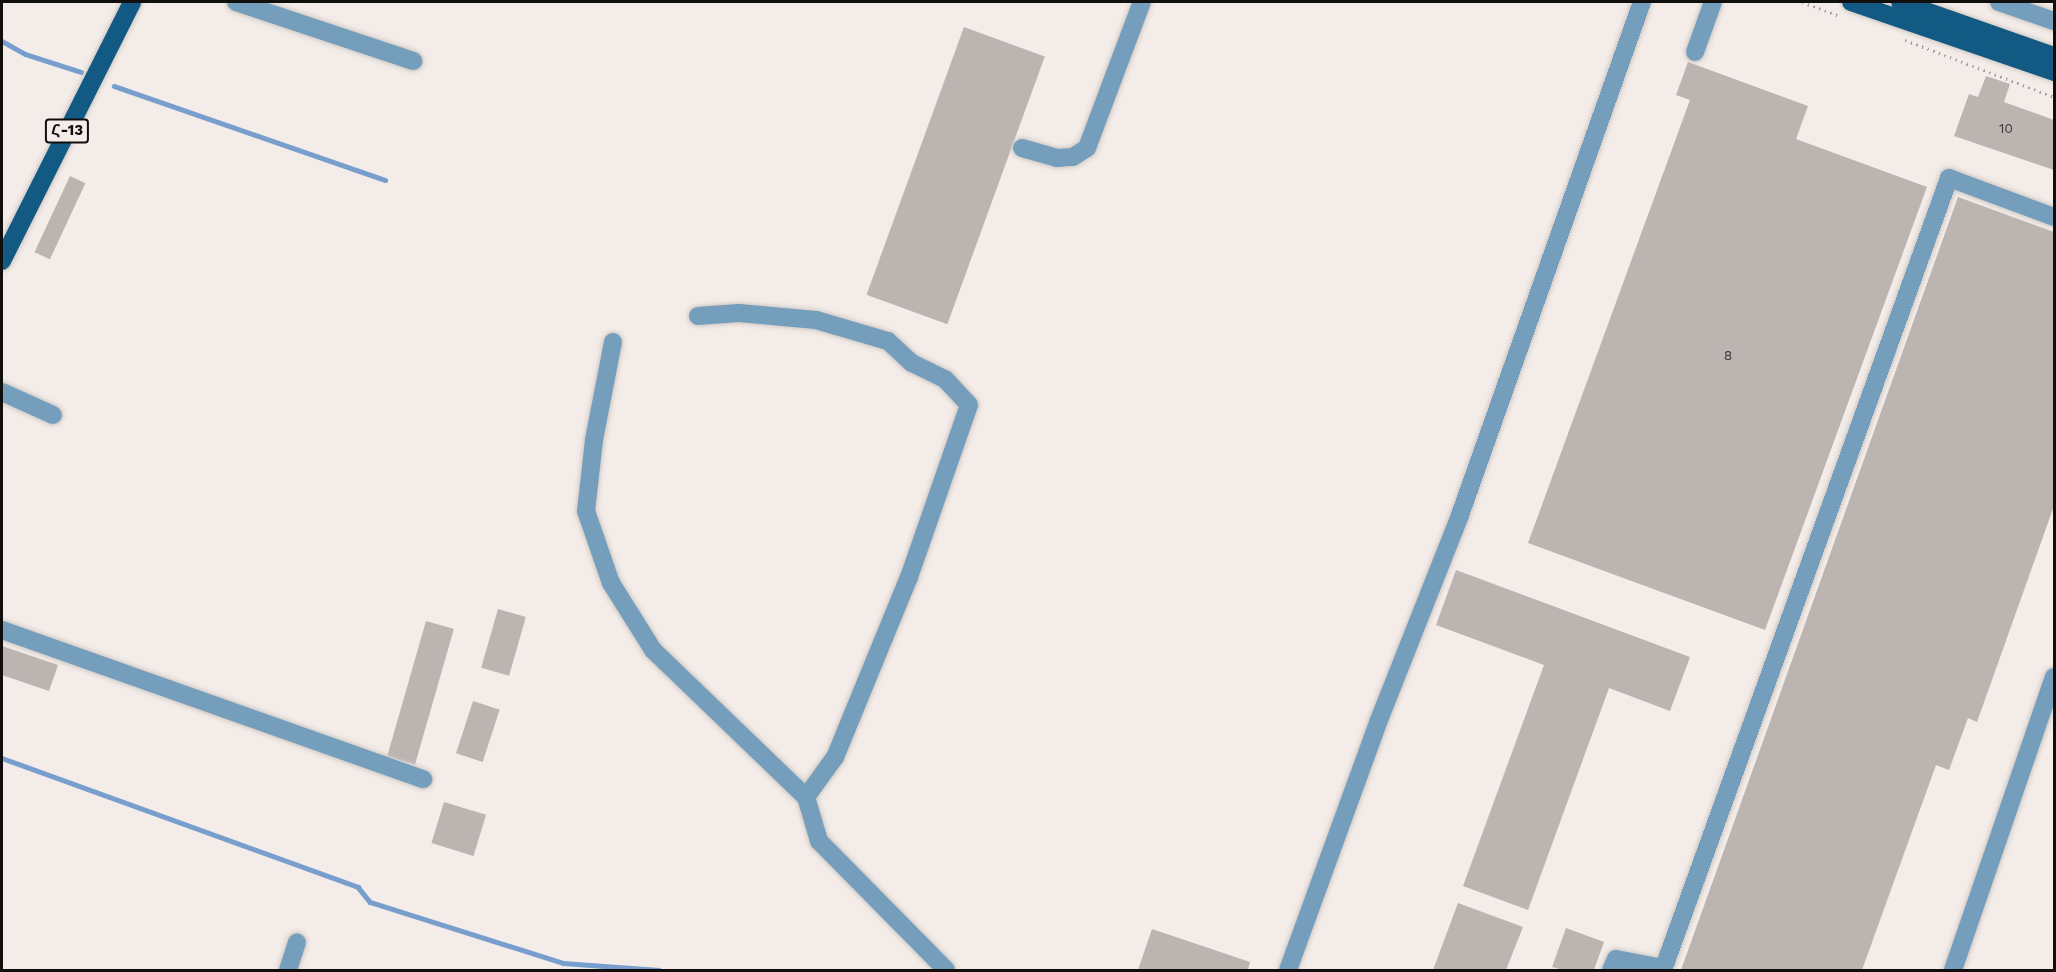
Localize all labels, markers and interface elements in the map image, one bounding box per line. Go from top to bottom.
road number: Հ-13 [44,119,90,143]
house number: 10 [1999,120,2013,136]
house number: 8 [1724,347,1732,363]

